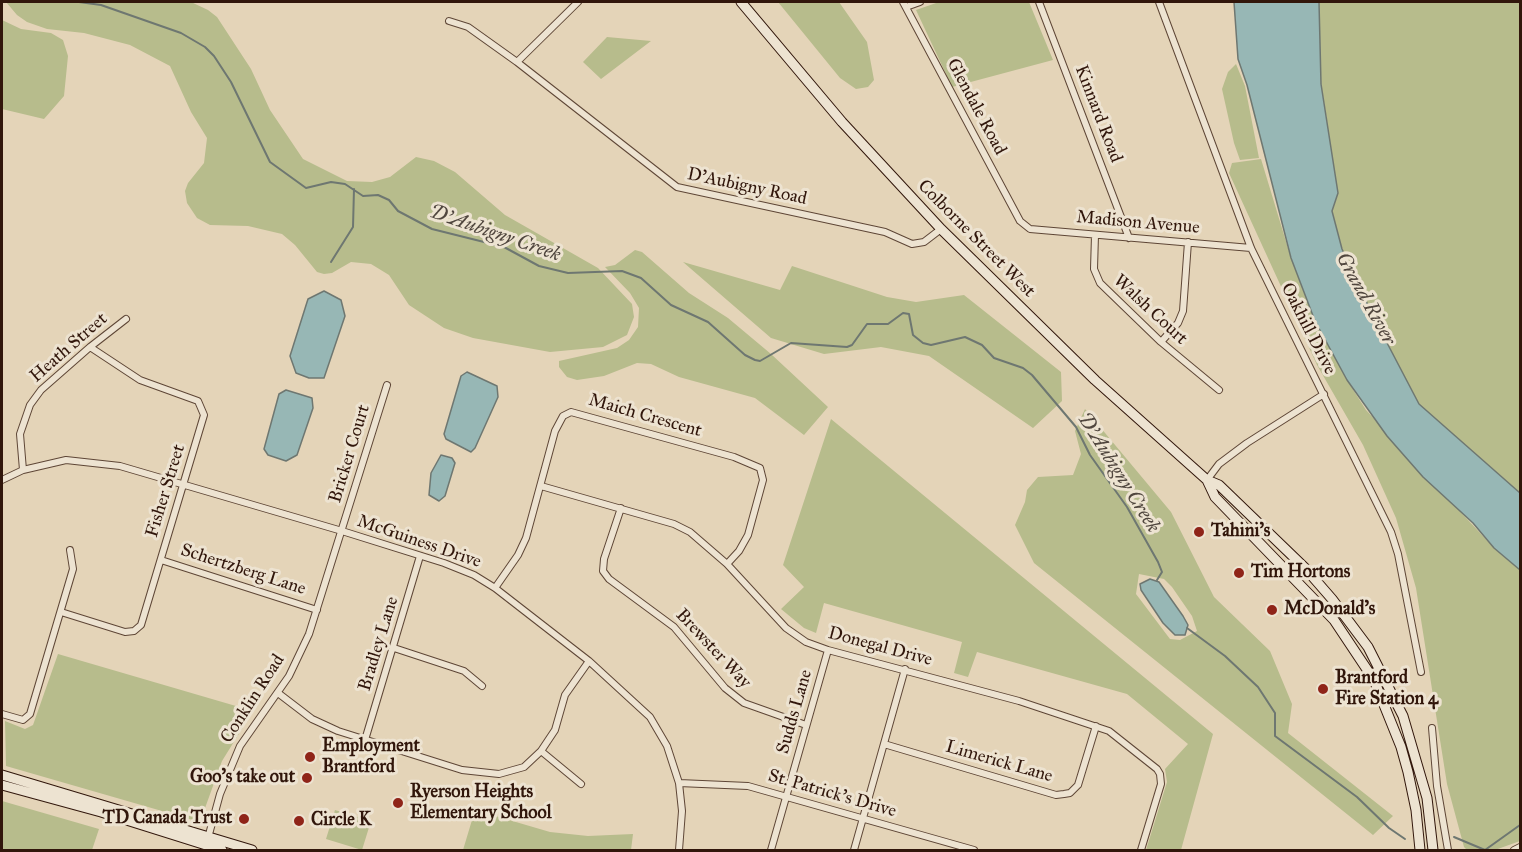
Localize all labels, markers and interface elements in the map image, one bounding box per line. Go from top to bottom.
street label: Glendale Road [941,55,1011,159]
street label: Kinnard Road [1070,62,1126,166]
street label: D'Aubigny Road [685,164,809,210]
street label: Colborne Street West [913,176,1039,302]
water label: D'Aubigny Creek [426,200,564,268]
street label: Madison Avenue [1076,207,1200,239]
water label: Grand River [1330,249,1400,349]
street label: Walsh Court [1109,270,1191,350]
street label: Oakhill Drive [1276,280,1340,378]
street label: Heath Street [26,309,112,387]
street label: Maich Crescent [586,390,704,442]
street label: Bricker Court [325,402,375,506]
water label: D'Aubigny Creek [1071,408,1165,538]
street label: Fisher Street [142,442,190,540]
street label: McGuiness Drive [354,511,484,573]
place label: Tahini's [1211,521,1270,543]
marker: Tahini's [1192,525,1206,539]
street label: Schertzberg Lane [178,540,308,600]
place label: Tim Hortons [1251,562,1350,584]
marker: Tim Hortons [1232,566,1246,580]
street label: Bradley Lane [354,594,404,694]
place label: McDonald's [1284,599,1375,621]
marker: McDonald's [1265,603,1279,617]
street label: Brewster Way [671,605,755,693]
street label: Donegal Drive [826,623,934,671]
street label: Conklin Road [216,651,290,747]
street label: Sudds Lane [773,667,817,757]
place label: Brantford Fire Station 4 [1335,668,1438,710]
marker: Brantford Fire Station 4 [1316,682,1330,696]
place label: Employment Brantford [322,736,420,778]
street label: Limerick Lane [943,736,1055,788]
marker: Employment Brantford [303,750,317,764]
street label: St. Patrick's Drive [765,765,899,823]
place label: Goo's take out [190,767,295,789]
marker: Goo's take out [300,771,314,785]
place label: Ryerson Heights Elementary School [410,782,552,824]
marker: Ryerson Heights Elementary School [391,796,405,810]
place label: TD Canada Trust [103,808,232,830]
place label: Circle K [311,810,371,832]
marker: TD Canada Trust [237,812,251,826]
marker: Circle K [292,814,306,828]

